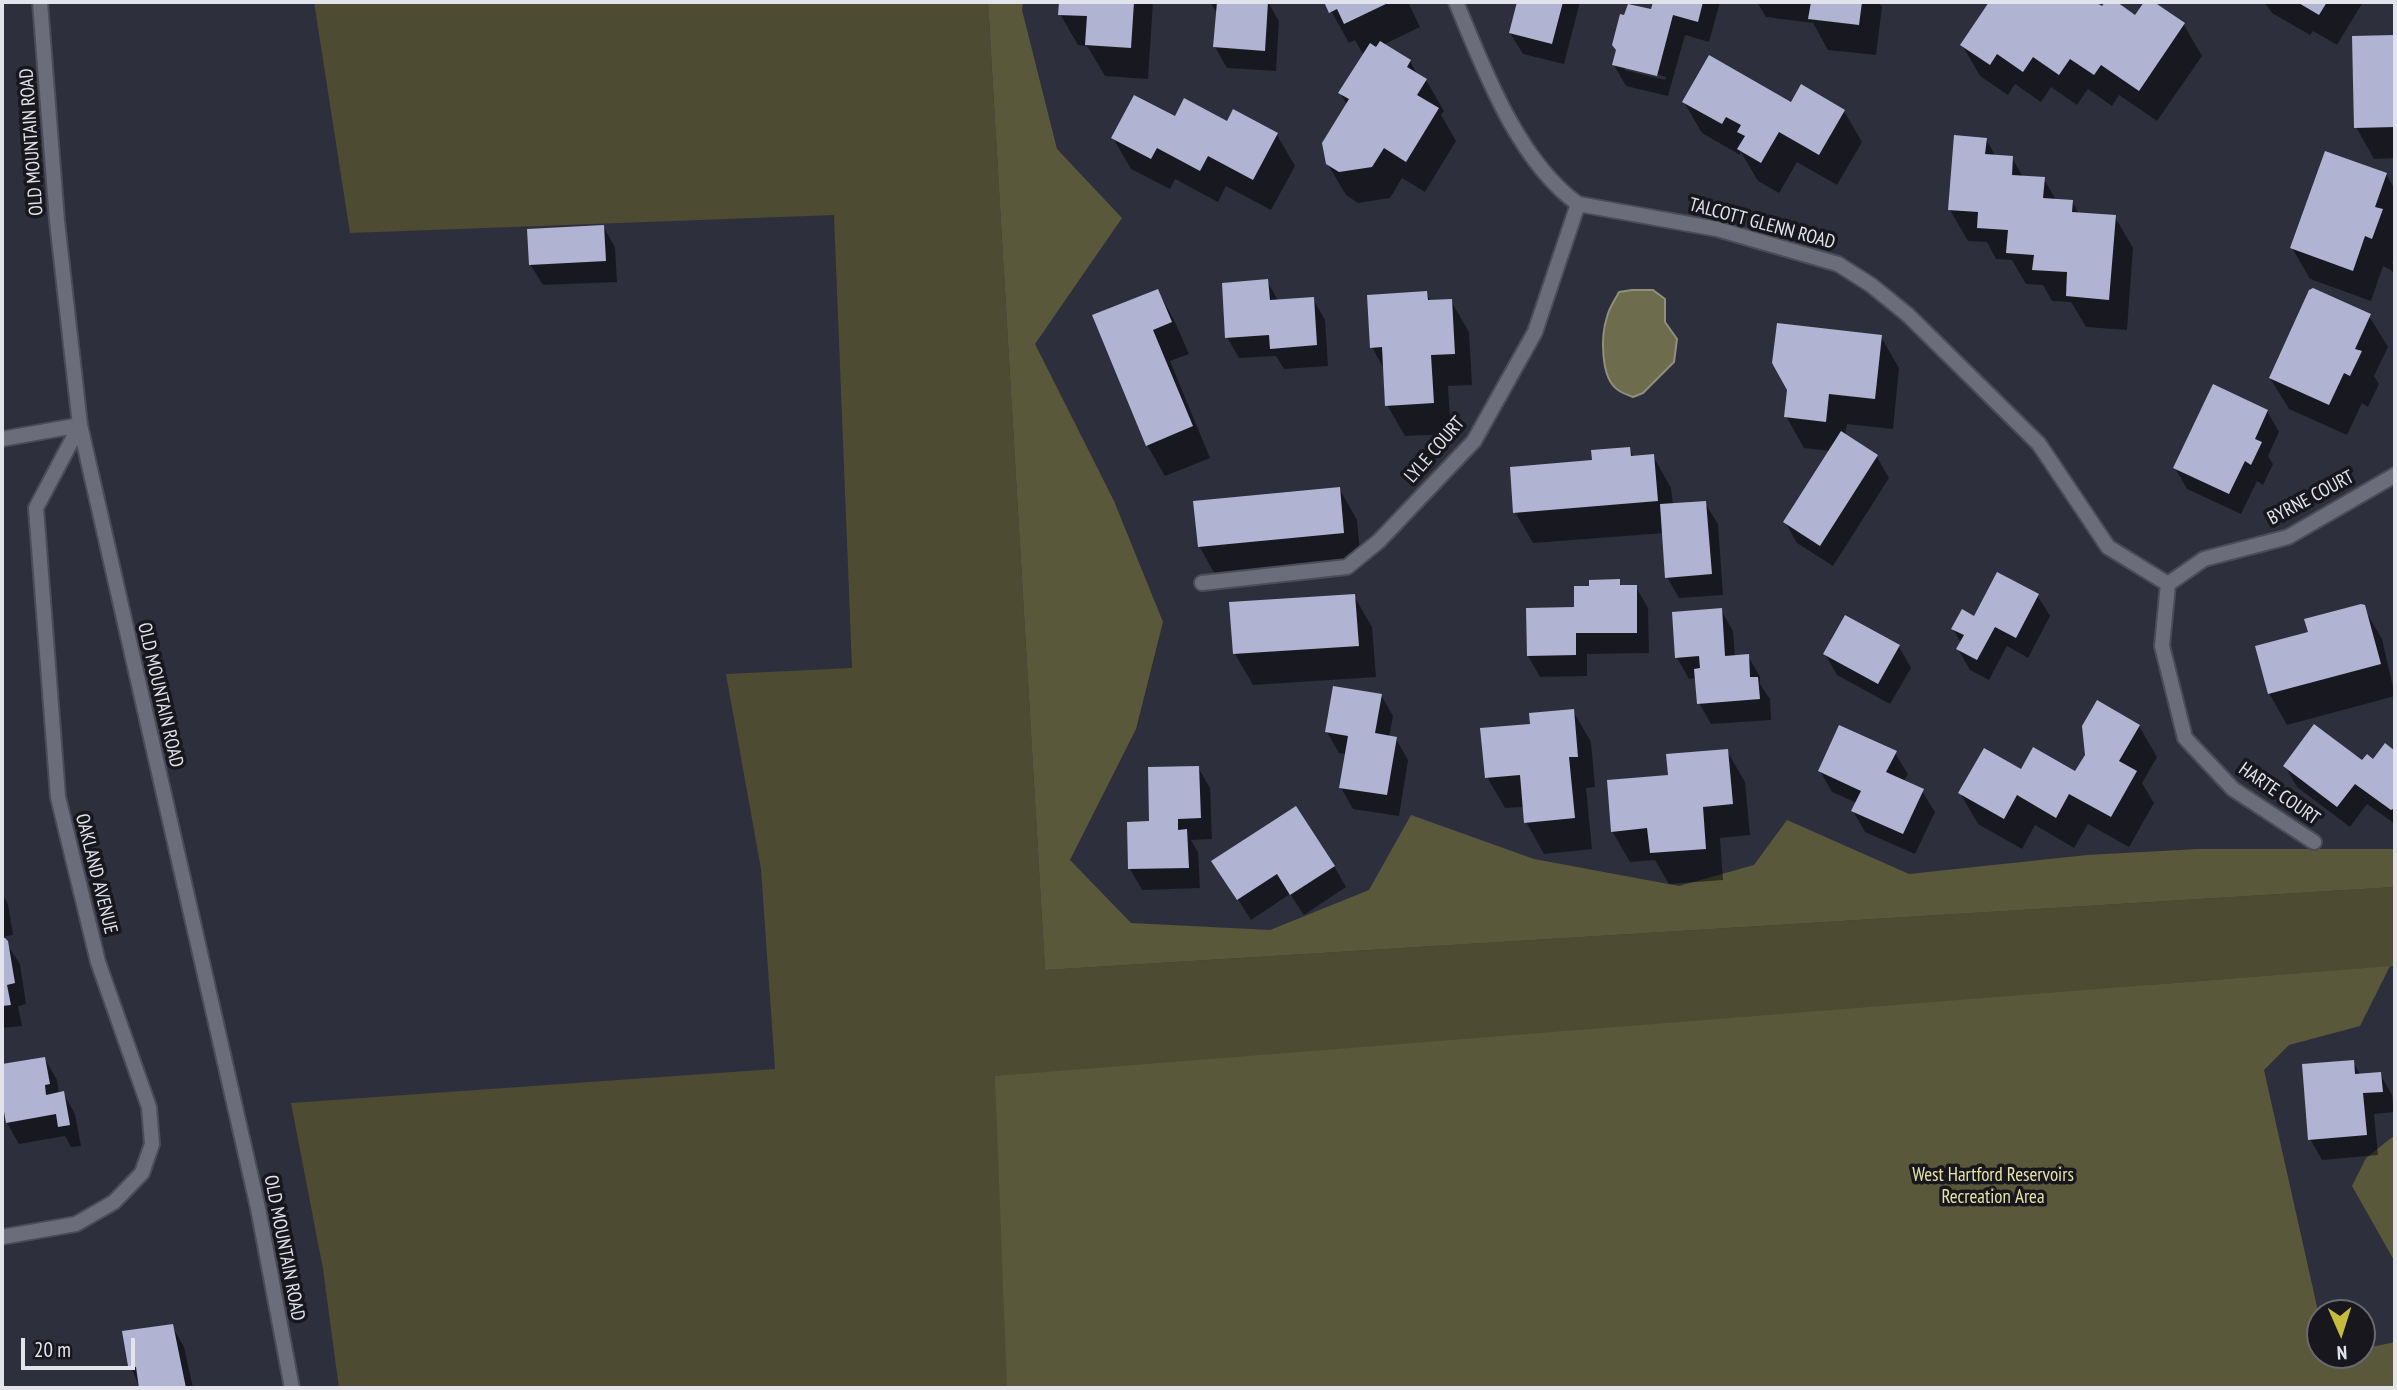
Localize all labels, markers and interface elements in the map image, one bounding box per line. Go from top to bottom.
street label: OLD MOUNTAIN ROAD [15,68,49,216]
street label: TALCOTT GLENN ROAD [1687,194,1837,254]
street label: LYLE COURT [1400,412,1470,488]
street label: BYRNE COURT [2264,466,2358,530]
street label: OLD MOUNTAIN ROAD [132,620,188,770]
street label: HARTE COURT [2234,758,2324,830]
street label: OAKLAND AVENUE [70,812,122,936]
park label: West Hartford Reservoirs Recreation Area [1912,1165,2074,1209]
street label: OLD MOUNTAIN ROAD [259,1173,309,1323]
north arrow [2306,1299,2376,1369]
scale bar [24,1324,138,1368]
text: 20 m [34,1336,71,1363]
text: N [2336,1341,2348,1365]

